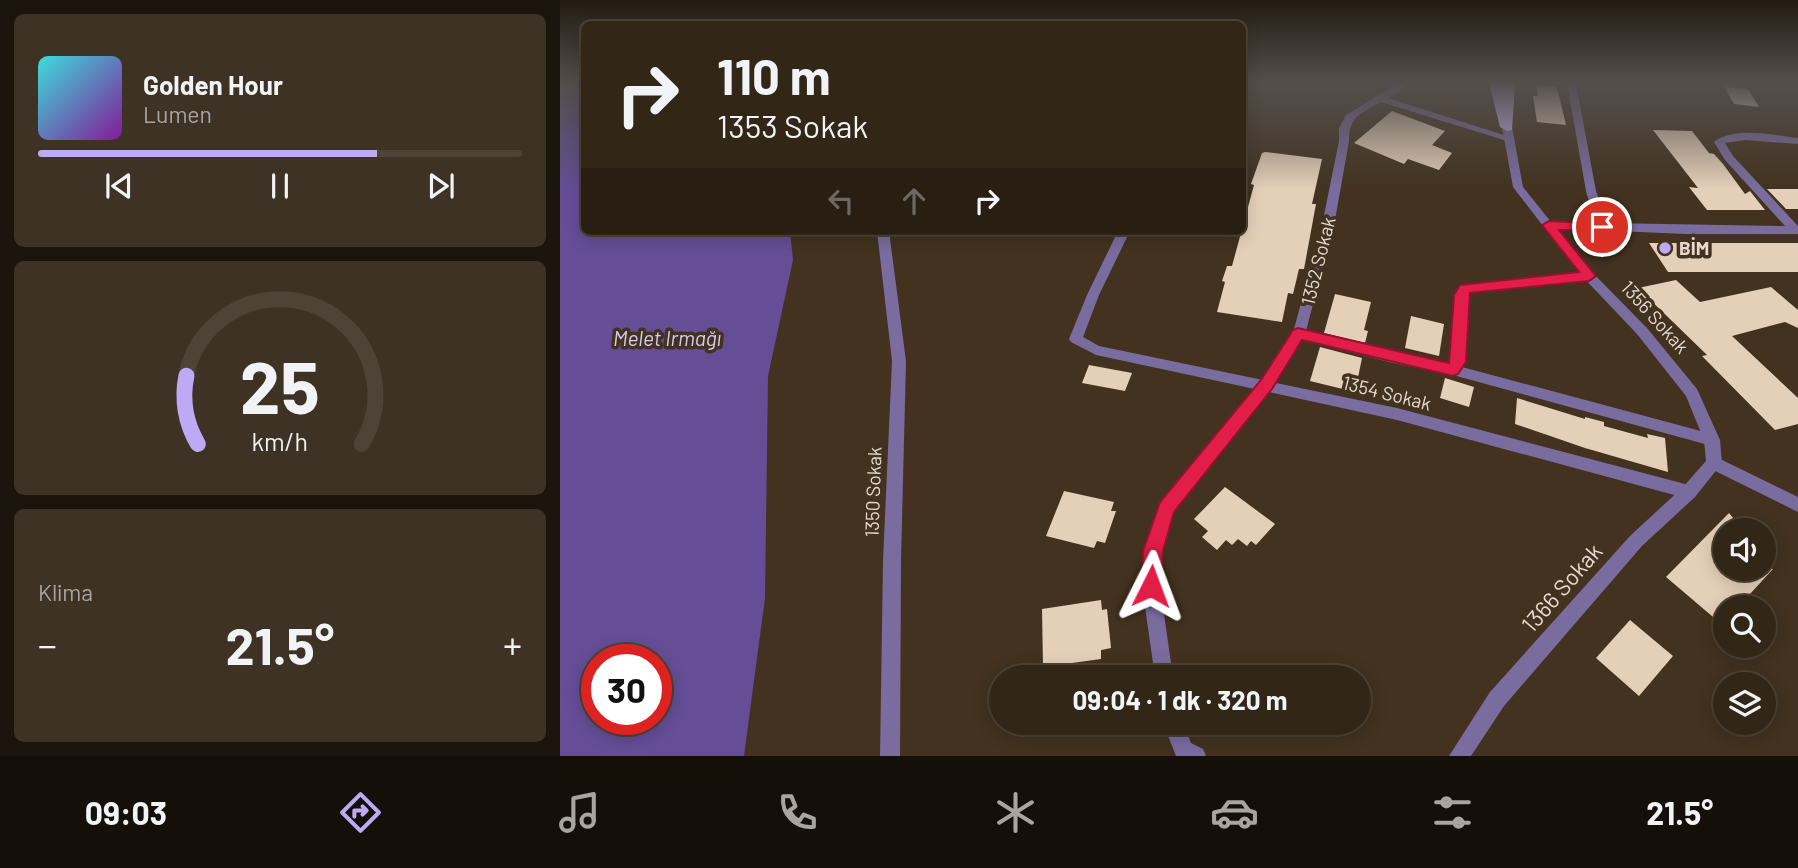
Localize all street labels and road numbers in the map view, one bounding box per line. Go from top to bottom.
street label: 1352 Sokak [1295,214,1340,307]
street label: 1356 Sokak [1617,276,1694,358]
street label: 1354 Sokak [1340,370,1434,415]
street label: 1350 Sokak [859,446,886,538]
street label: 1366 Sokak [1515,537,1607,638]

